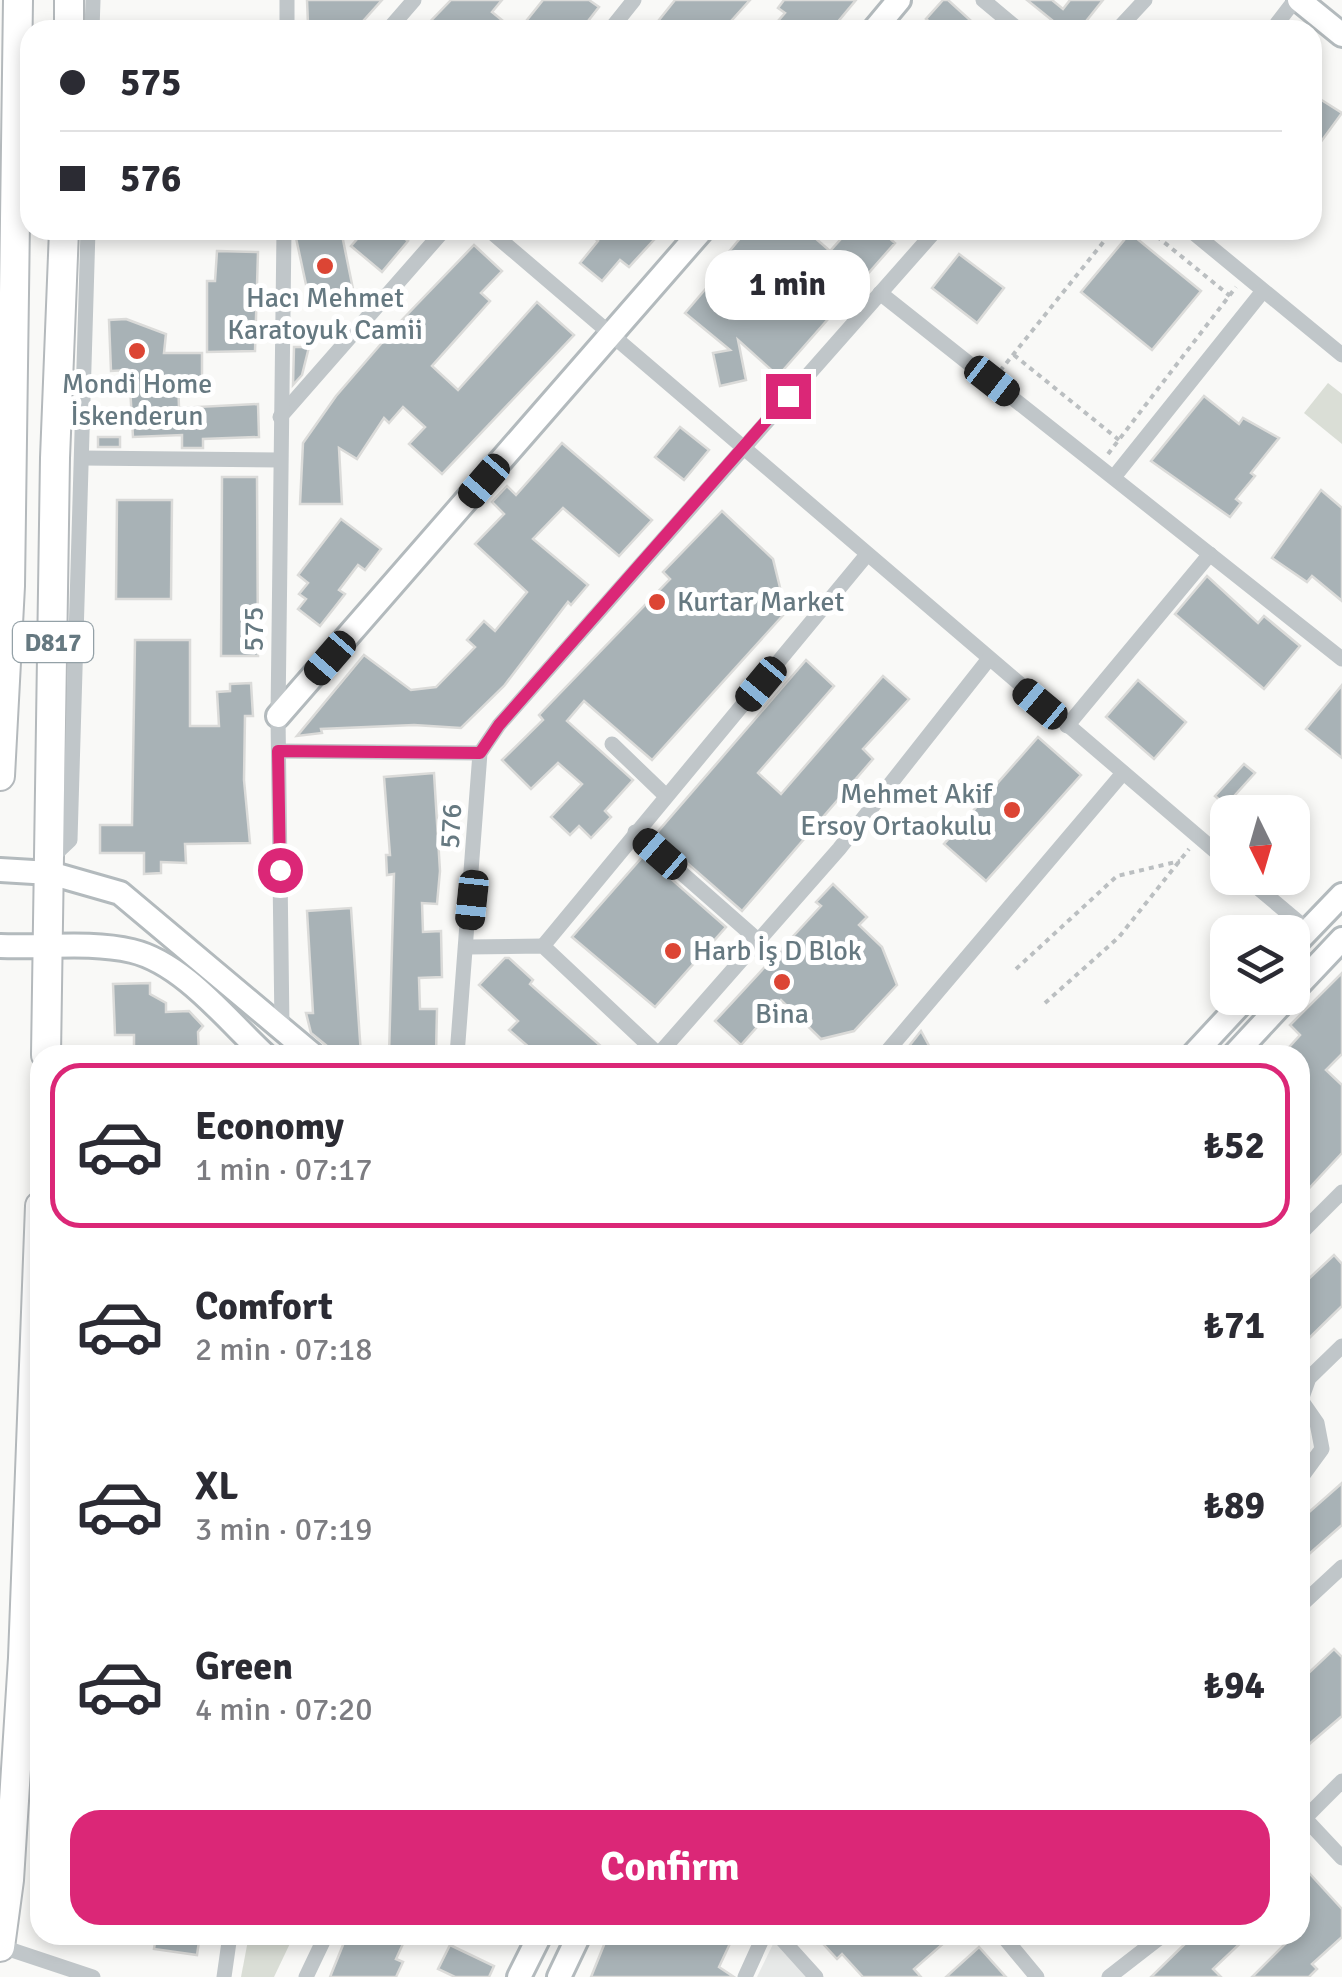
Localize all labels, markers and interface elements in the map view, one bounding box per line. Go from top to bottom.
text: 575 [120,59,182,106]
text: 576 [120,155,182,202]
callout: 1 min [706,251,870,321]
marker: Hacı Mehmet Karatoyuk Camii [314,255,336,277]
text: 1 min [749,265,826,304]
place label: Hacı Mehmet Karatoyuk Camii [227,281,423,347]
marker: Mondi Home İskenderun [126,340,148,362]
car [959,351,1025,411]
place label: Mondi Home İskenderun [62,367,212,433]
route end [766,374,811,419]
car [453,449,515,513]
place label: Kurtar Market [677,585,844,619]
marker: Kurtar Market [646,591,668,613]
street label: 575 [237,606,271,652]
road number: D817 [13,622,93,662]
car [299,626,361,690]
car [730,651,792,717]
car [1007,673,1073,735]
place label: Mehmet Akif Ersoy Ortaokulu [800,777,994,843]
north arrow [1210,795,1310,895]
map controls [1210,795,1310,1015]
marker: Mehmet Akif Ersoy Ortaokulu [1001,799,1023,821]
street label: 576 [433,802,469,850]
car [628,823,692,885]
route start [258,848,303,893]
car [454,869,490,931]
button: layers [1210,915,1310,1015]
place label: Harb İş D Blok [693,934,862,968]
marker: Harb İş D Blok [662,940,684,962]
marker: Bina [771,971,793,993]
place label: Bina [755,997,809,1031]
icon: car [75,1101,165,1191]
text: Economy [195,1103,344,1150]
text: ₺52 [1203,1122,1265,1169]
text: 1 min · 07:17 [195,1150,373,1189]
icon: car [75,1281,165,1371]
text: Comfort [195,1283,333,1330]
text: ₺71 [1203,1302,1265,1349]
text: 2 min · 07:18 [195,1330,373,1369]
icon: car [75,1461,165,1551]
text: XL [195,1463,238,1510]
text: ₺89 [1203,1482,1265,1529]
text: 3 min · 07:19 [195,1510,373,1549]
icon: car [75,1641,165,1731]
text: Green [195,1643,293,1690]
text: ₺94 [1203,1662,1265,1709]
text: 4 min · 07:20 [195,1690,373,1729]
button: Confirm [70,1810,1270,1925]

